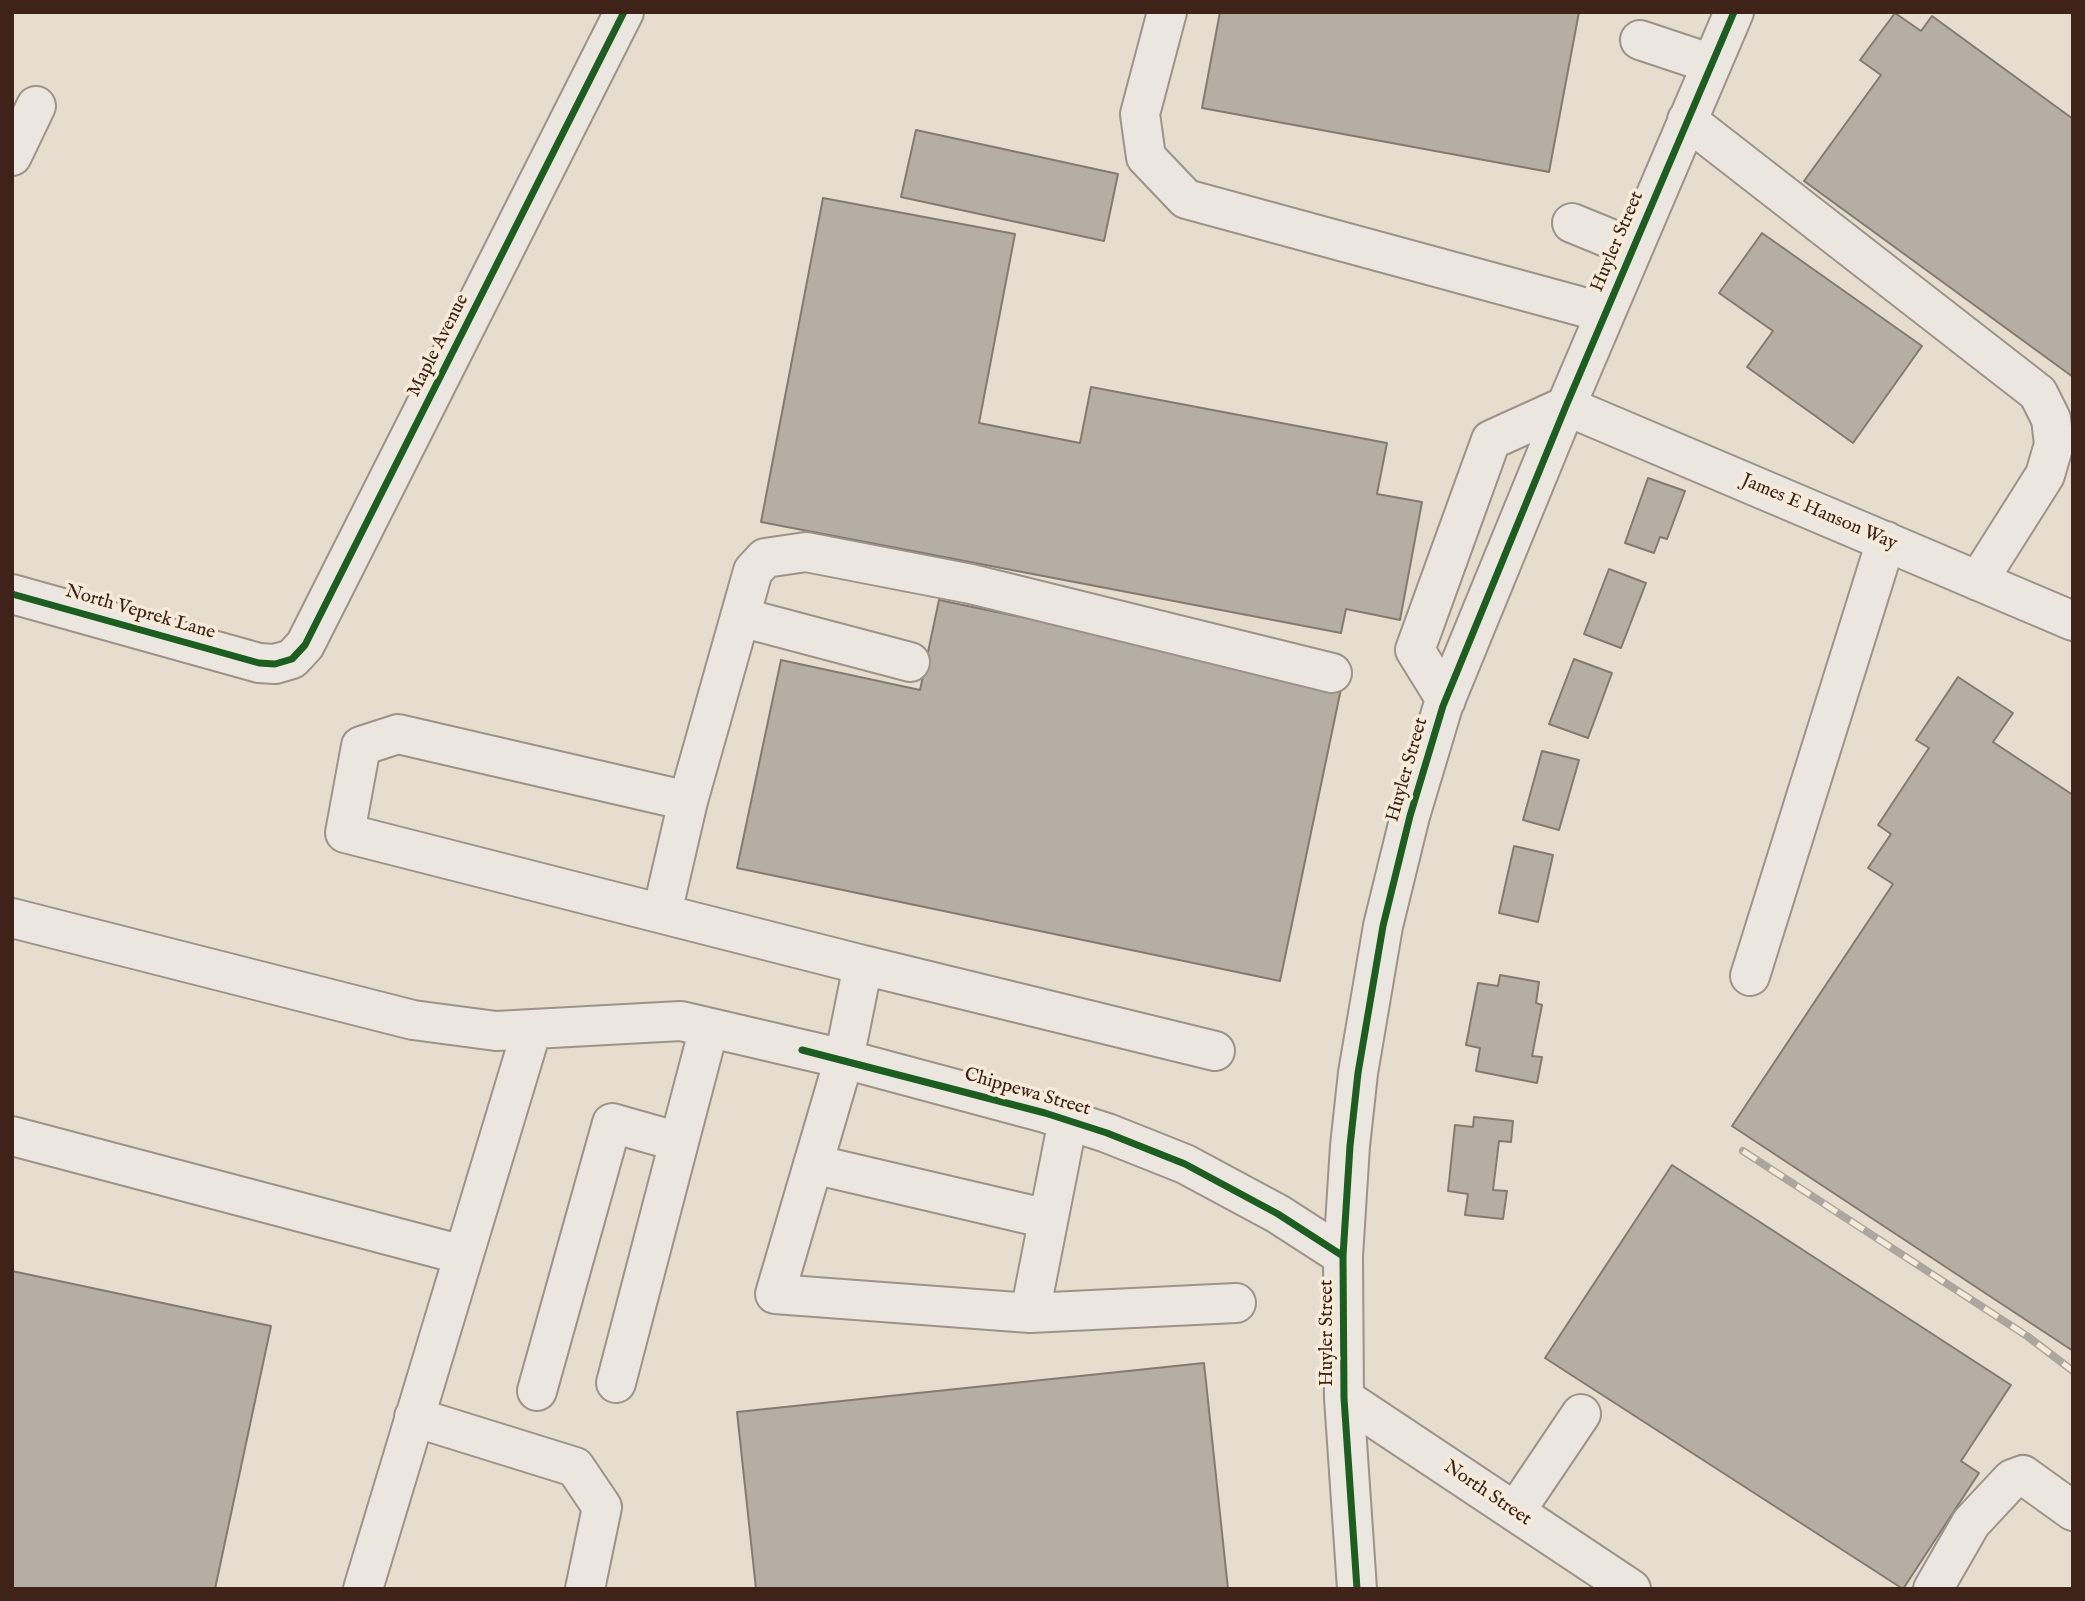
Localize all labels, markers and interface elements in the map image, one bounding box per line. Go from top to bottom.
street label: Huyler Street [1587,188,1649,296]
street label: Maple Avenue [403,291,475,401]
street label: James E Hanson Way [1738,470,1900,556]
street label: North Veprek Lane [62,581,218,645]
street label: Huyler Street [1382,715,1434,825]
street label: Chippewa Street [961,1064,1093,1122]
street label: Huyler Street [1317,1279,1339,1387]
street label: North Street [1439,1456,1535,1532]

